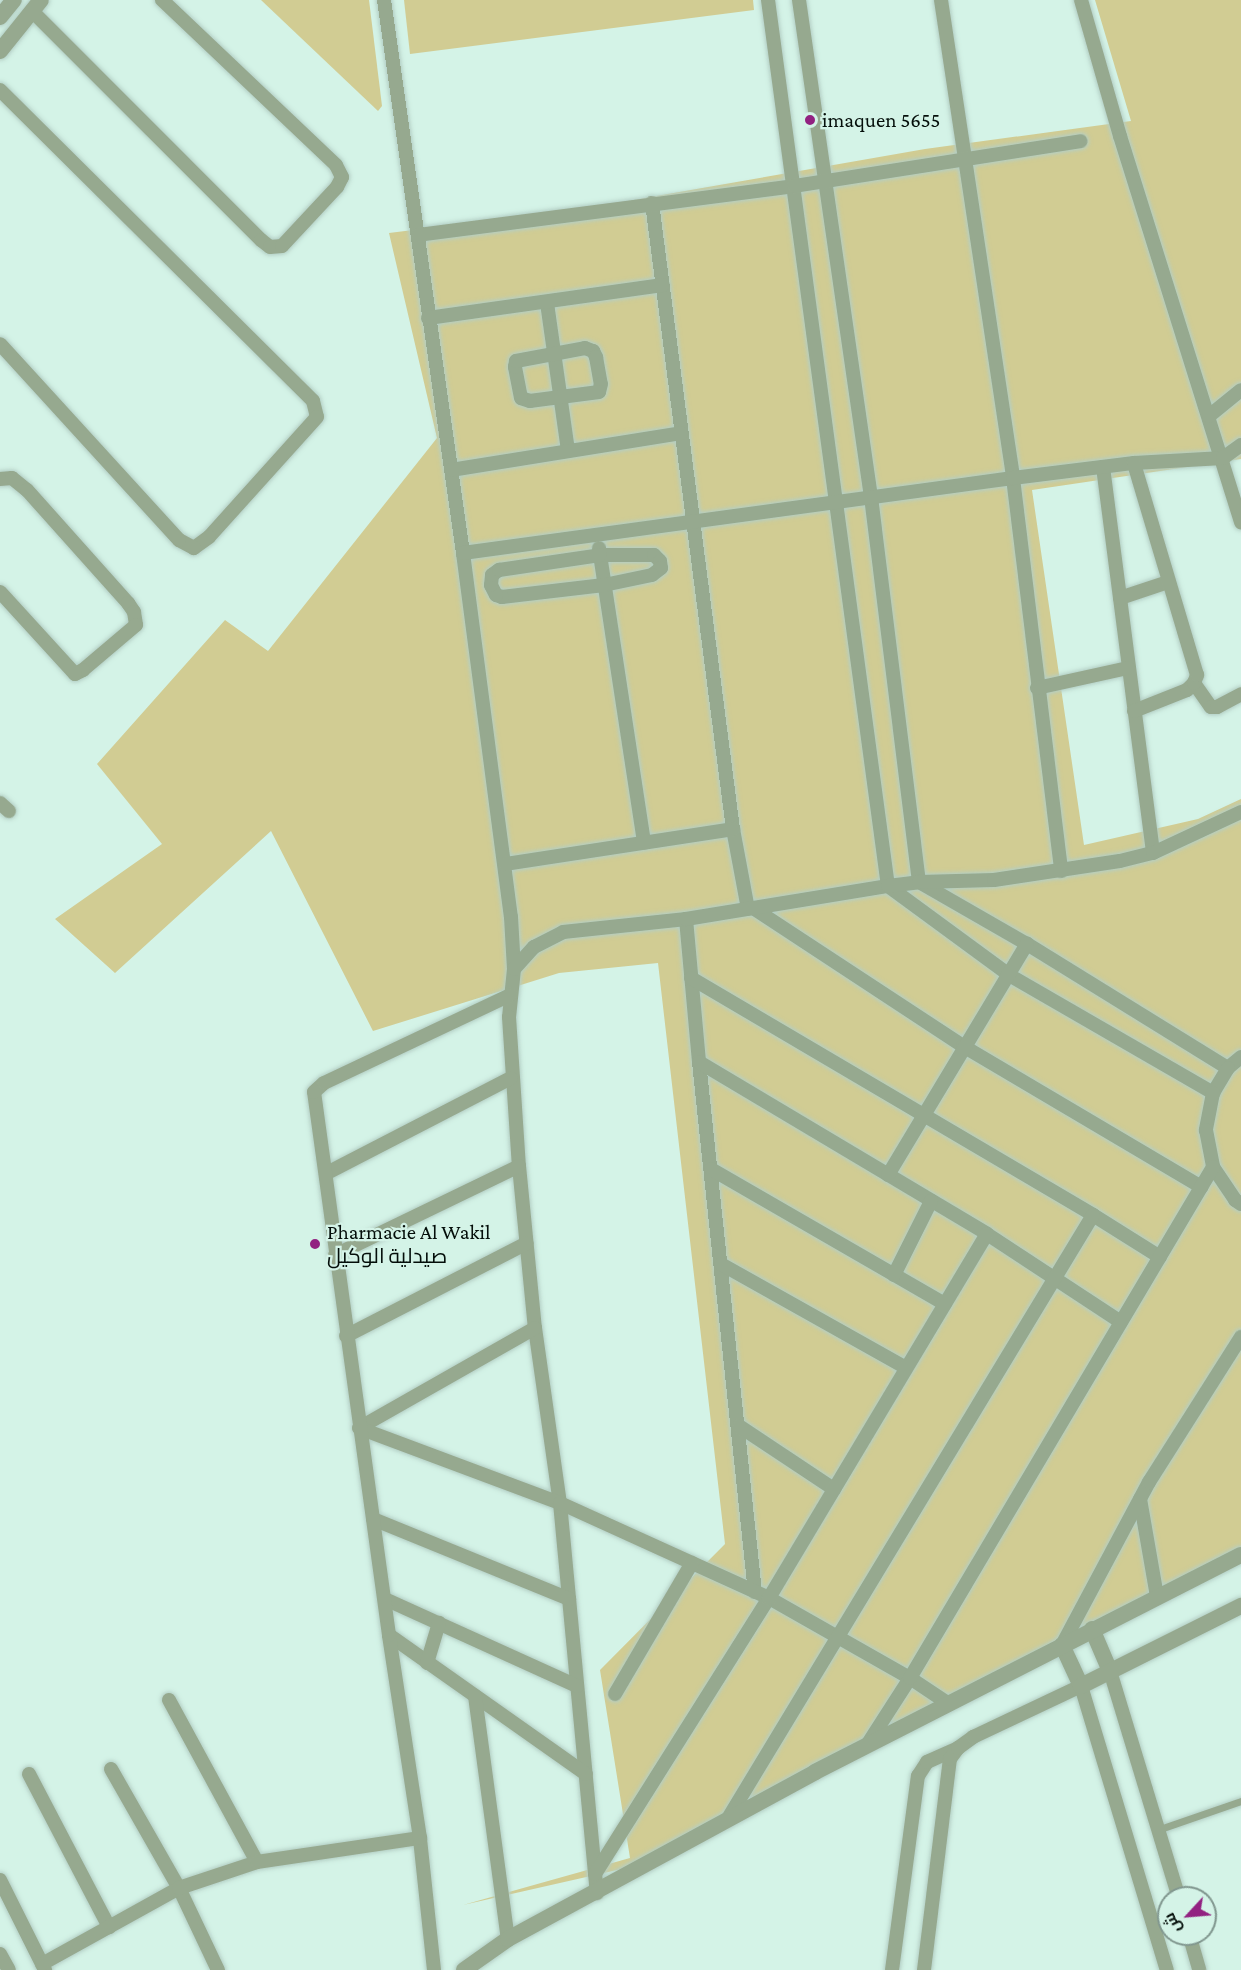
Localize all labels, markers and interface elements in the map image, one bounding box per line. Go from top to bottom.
place label: imaquen 5655 [822,107,940,133]
marker: imaquen 5655 [803,113,817,127]
place label: Pharmacie Al Wakil صيدلية الوكيل [327,1219,490,1269]
marker: Pharmacie Al Wakil صيدلية الوكيل [308,1237,322,1251]
north arrow [1157,1886,1217,1946]
text: ش [1160,1910,1184,1936]

